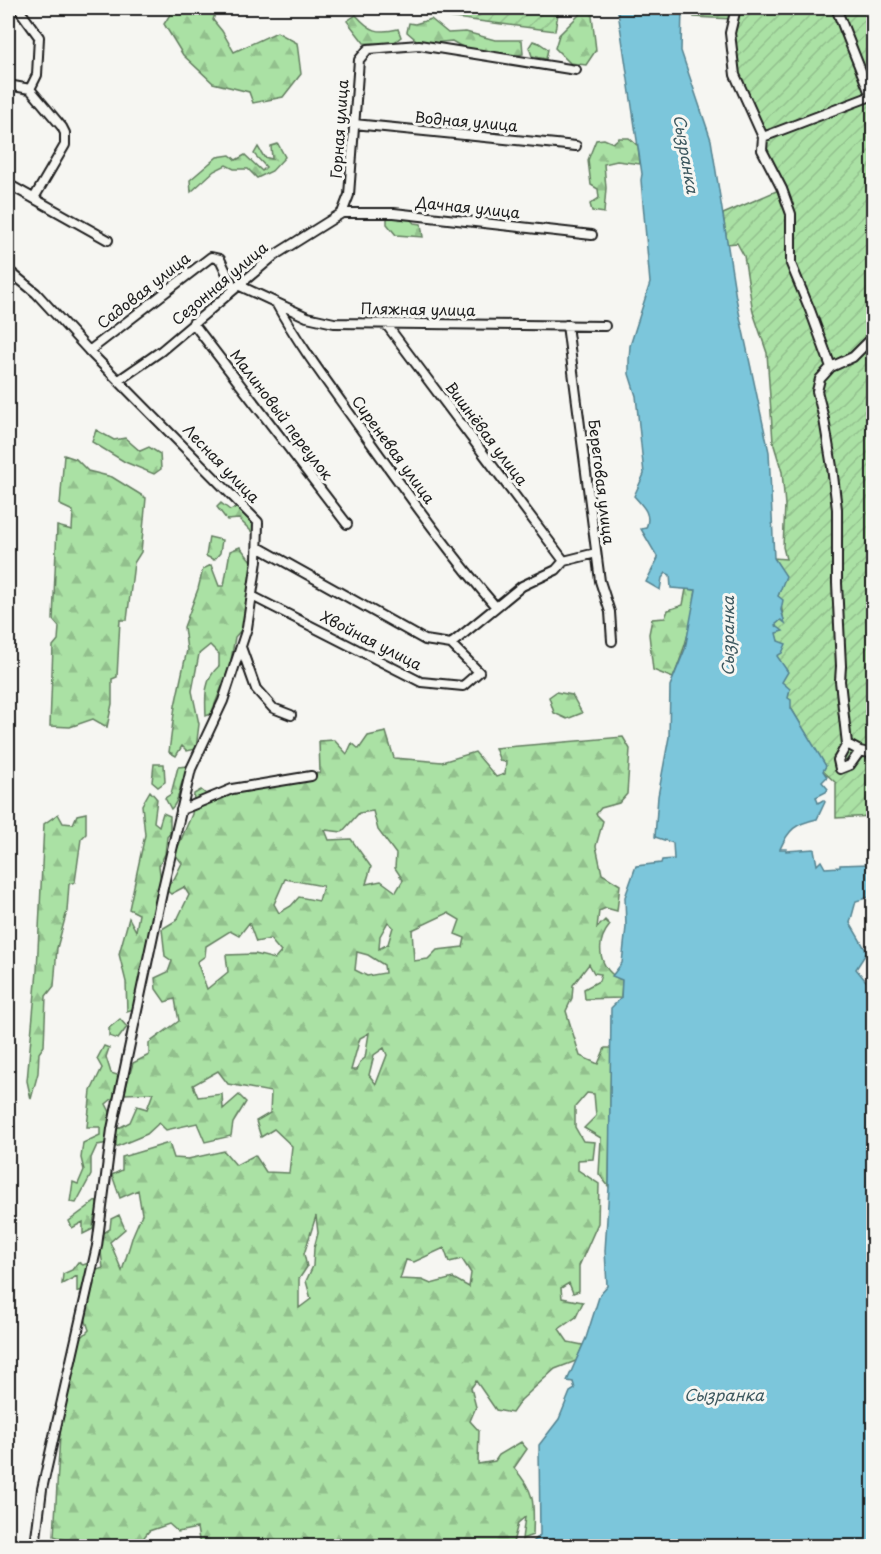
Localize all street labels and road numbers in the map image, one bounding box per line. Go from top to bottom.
street label: Горная улица [324,78,353,179]
street label: Водная улица [413,105,519,137]
street label: Дачная улица [414,190,522,223]
street label: Сезонная улица [166,235,273,330]
street label: Садовая улица [92,246,195,334]
street label: Пляжная улица [360,296,476,321]
street label: Малиновый переулок [225,344,339,484]
street label: Вишнёвая улица [440,376,534,490]
street label: Сиреневая улица [347,390,442,509]
street label: Лесная улица [178,418,266,508]
street label: Береговая улица [583,418,622,546]
street label: Хвойная улица [317,604,427,675]

